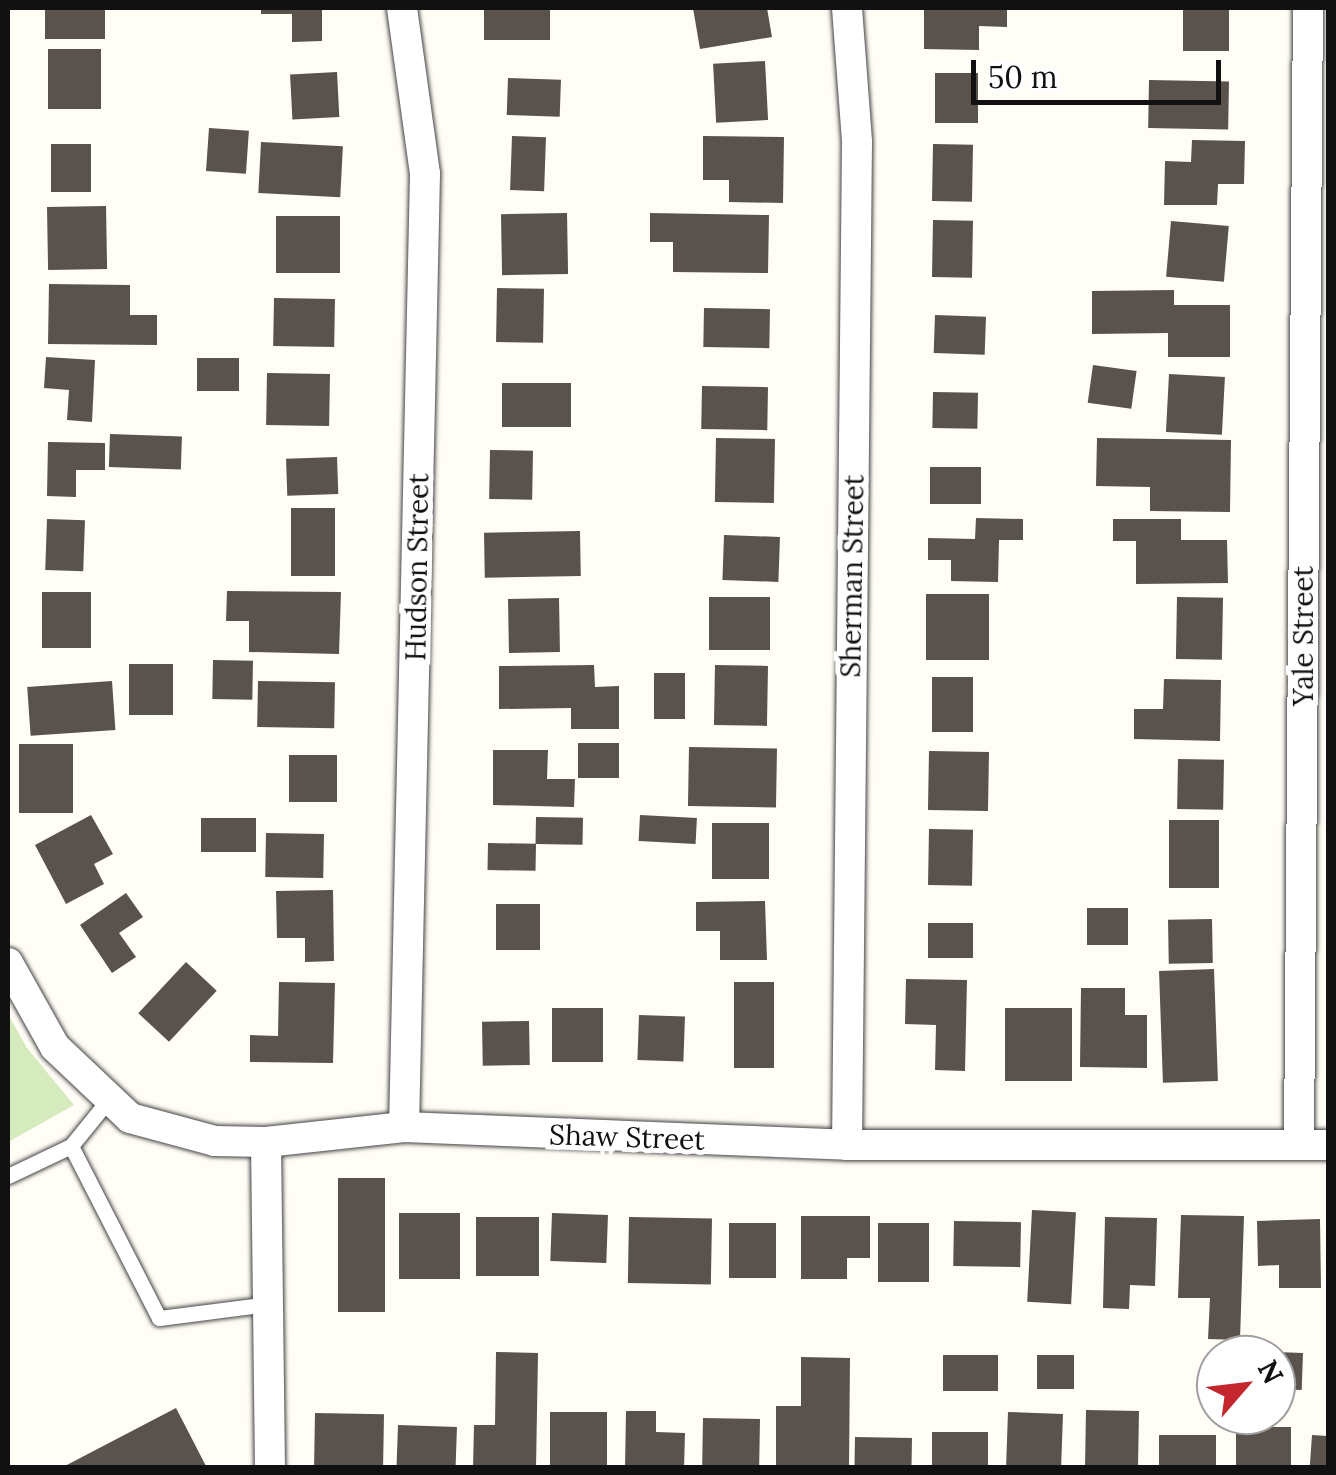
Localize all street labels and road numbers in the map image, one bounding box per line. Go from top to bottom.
street label: Hudson Street [399,473,435,661]
street label: Sherman Street [833,474,871,678]
street label: Yale Street [1286,566,1320,706]
street label: Shaw Street [549,1117,705,1157]

